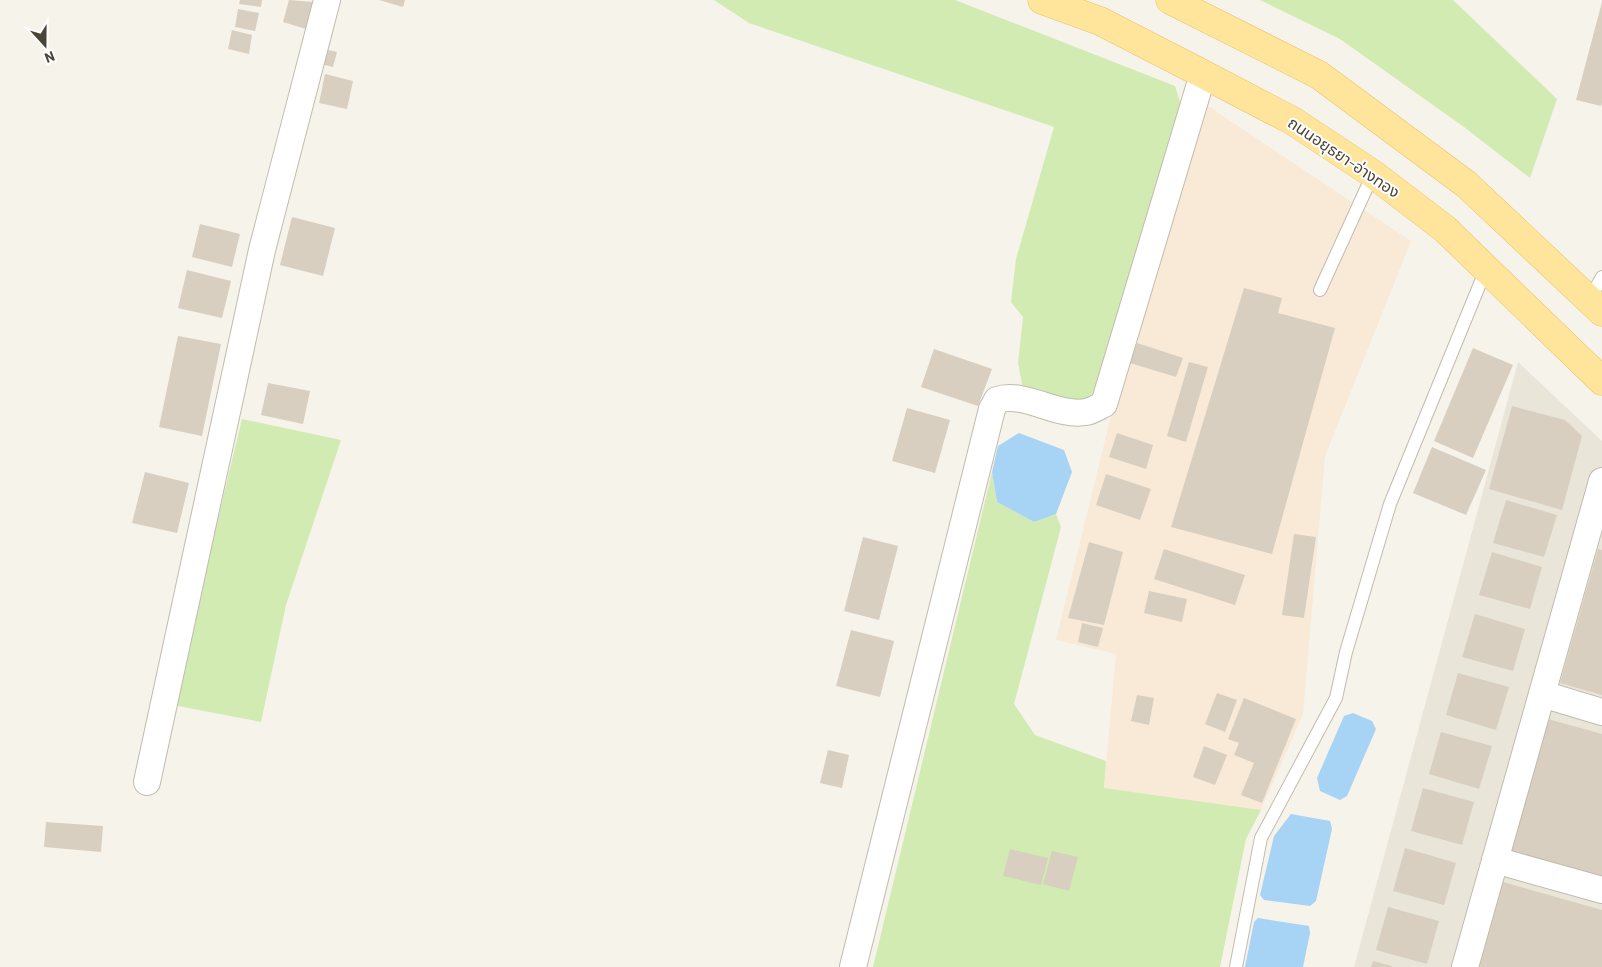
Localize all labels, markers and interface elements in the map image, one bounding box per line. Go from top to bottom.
north arrow [20,20,70,70]
text: N [42,48,57,67]
street label: ถนนอยุธยา-อ่างทอง [1284,112,1404,202]

